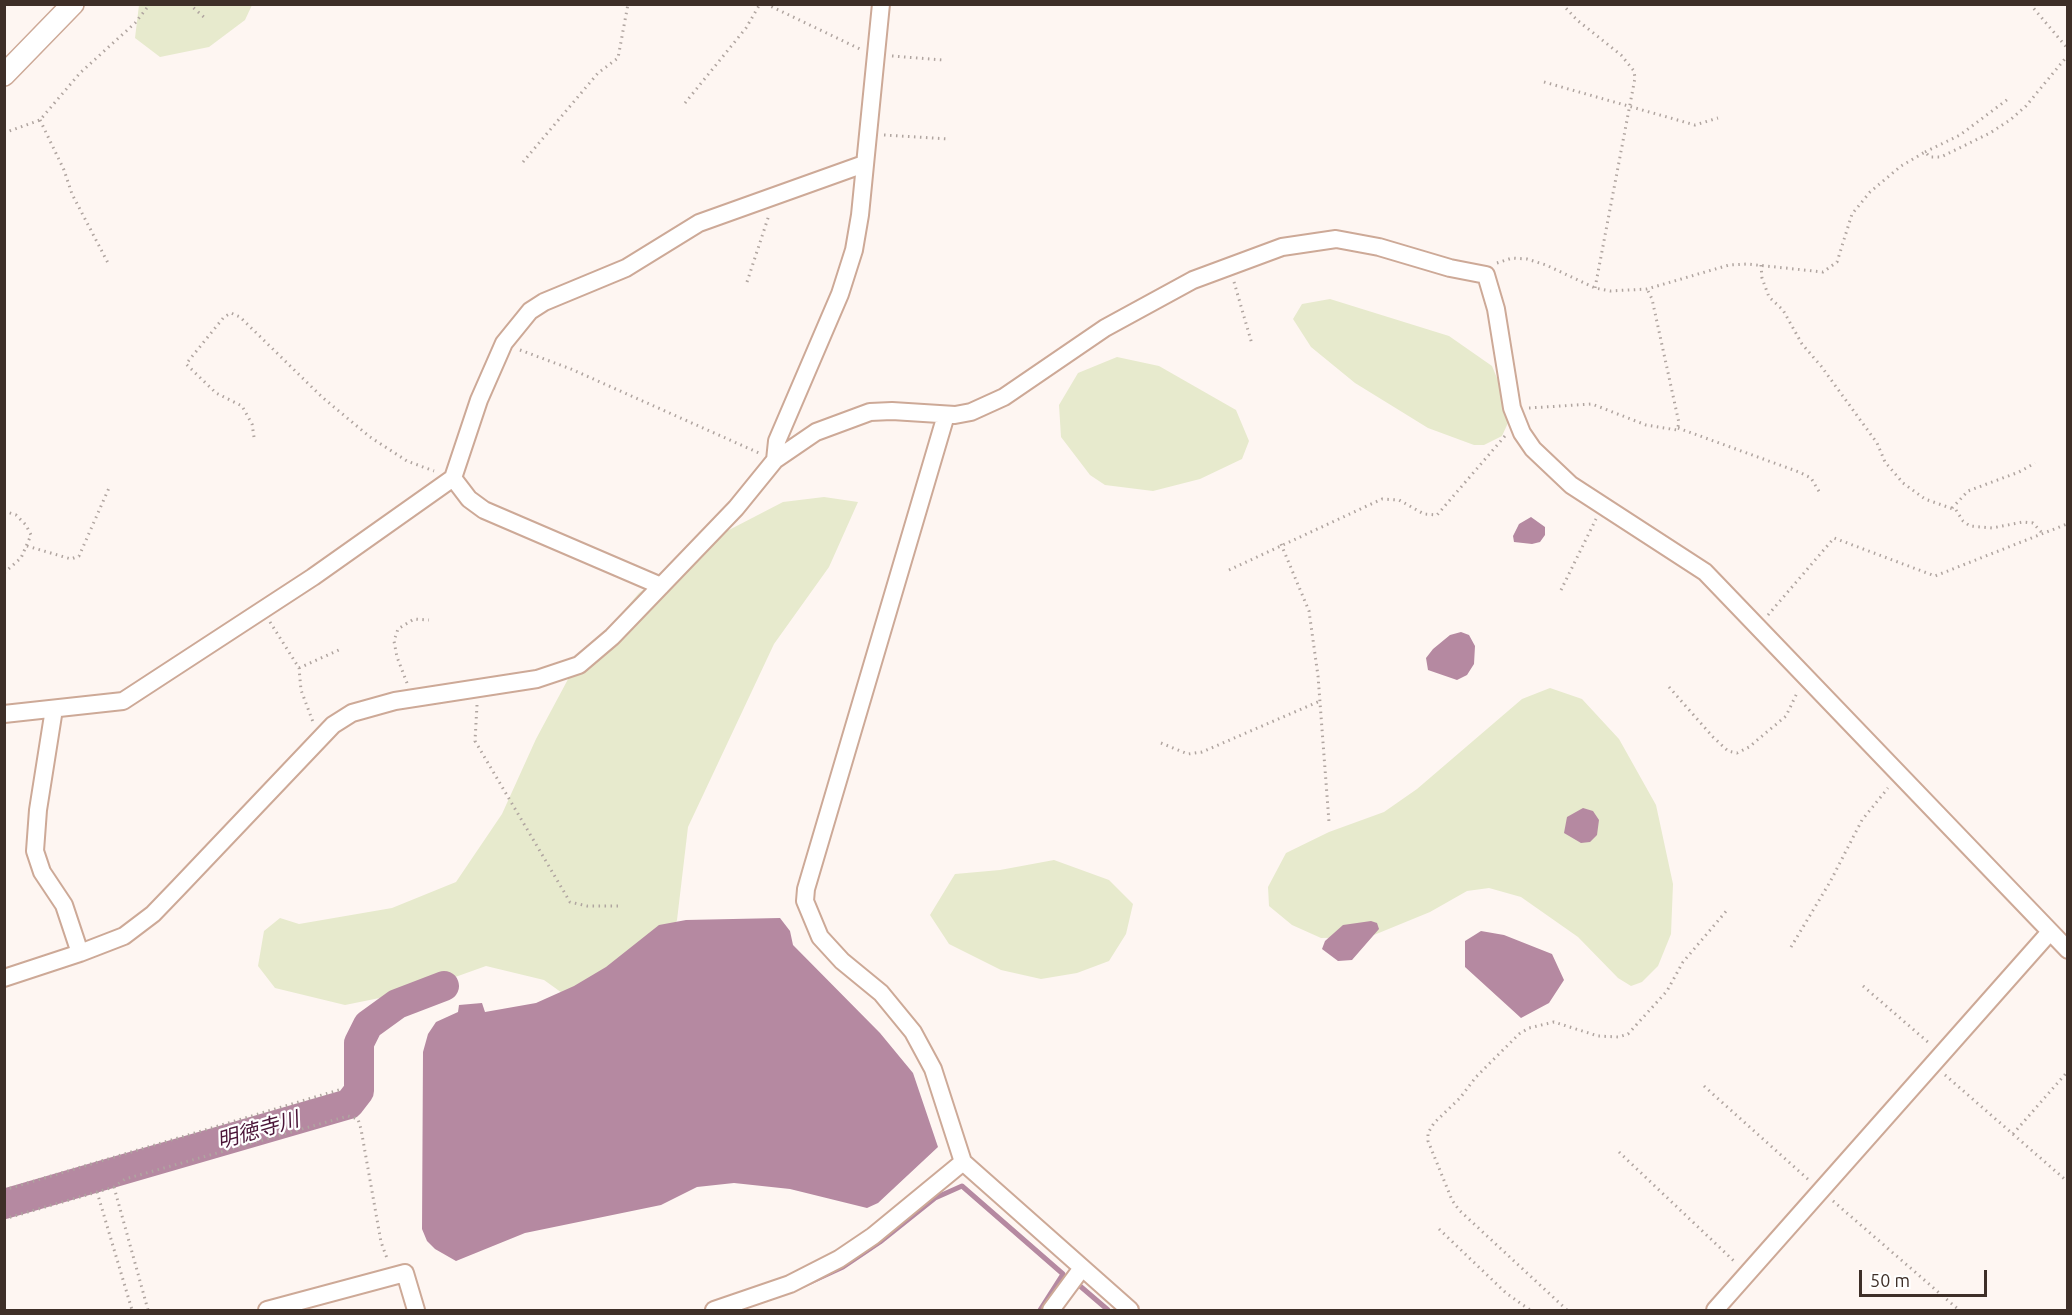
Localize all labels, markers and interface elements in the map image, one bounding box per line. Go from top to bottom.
water label: 明徳寺川 [214,1106,302,1154]
scale bar [1862,1258,1990,1296]
text: 50 m [1870,1270,1910,1290]

